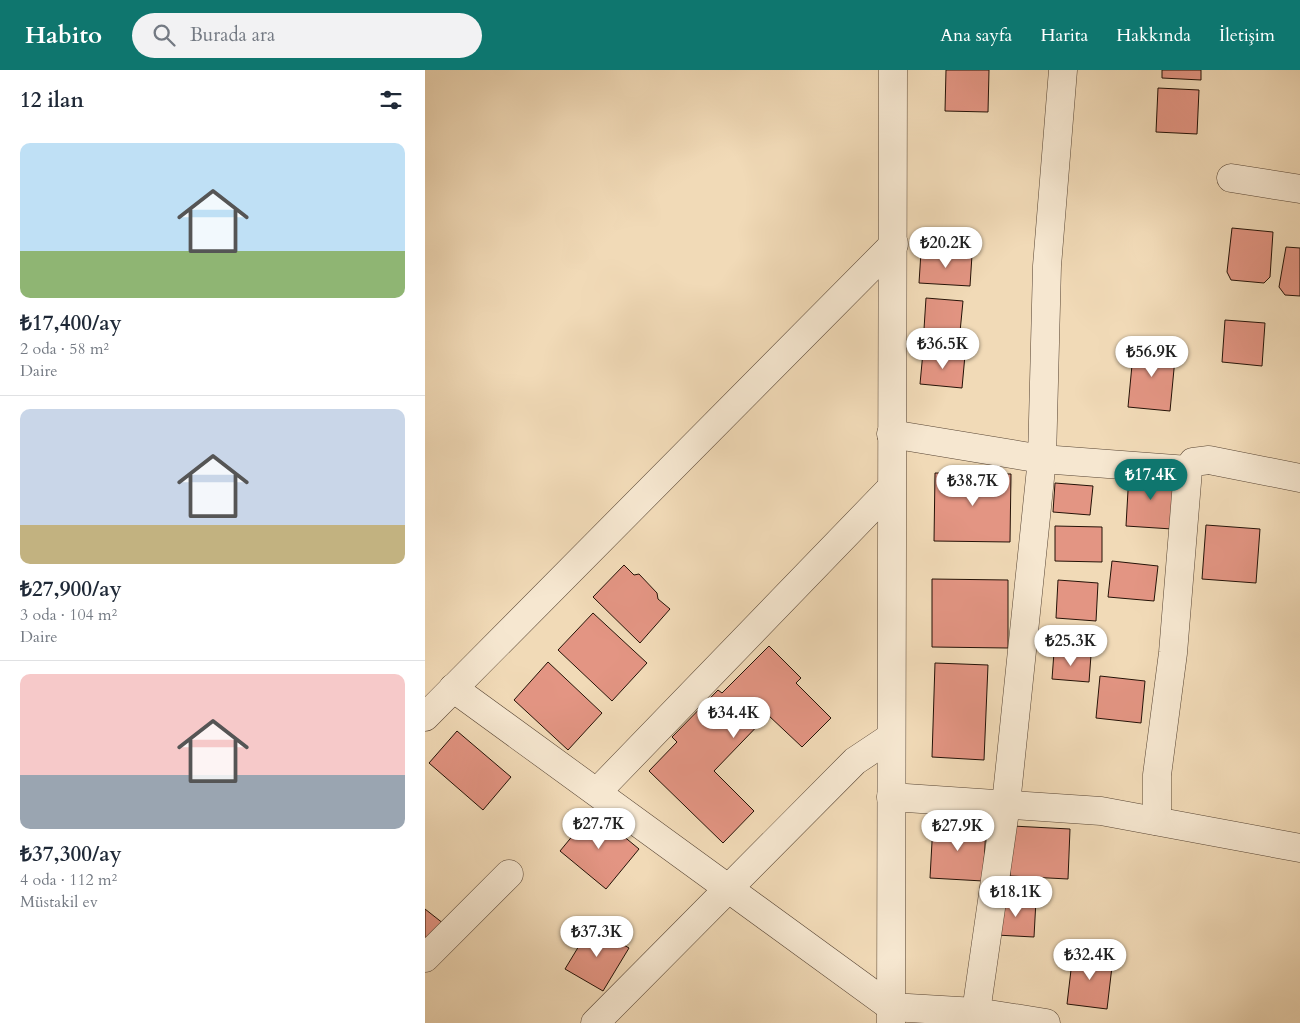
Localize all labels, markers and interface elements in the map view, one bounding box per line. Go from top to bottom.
search box [132,13,482,58]
text: Habito [25,19,102,52]
icon: search [150,21,178,49]
text: Burada ara [190,22,275,48]
text: Ana sayfa [940,23,1012,48]
text: Harita [1040,23,1088,48]
text: Hakkında [1116,23,1191,48]
text: İletişim [1219,23,1275,48]
text: 12 ilan [20,86,84,115]
icon: filters [377,86,405,114]
icon: home [168,176,258,266]
pin: ₺20.2K [905,226,987,269]
text: ₺20.2K [920,232,972,254]
text: ₺17,400/ay [20,309,122,338]
pin: ₺36.5K [902,328,984,370]
text: ₺36.5K [917,333,969,355]
pin: ₺56.9K [1111,336,1193,378]
text: 2 oda · 58 m² [20,338,109,360]
text: ₺56.9K [1126,341,1178,363]
text: Daire [20,360,58,382]
icon: home [168,441,258,531]
pin: ₺17.4K [1110,458,1192,501]
pin: ₺38.7K [932,464,1014,507]
text: ₺17.4K [1125,464,1177,486]
text: ₺38.7K [947,470,999,492]
text: ₺27,900/ay [20,575,122,604]
text: 3 oda · 104 m² [20,604,117,626]
pin: ₺25.3K [1030,624,1112,667]
text: Daire [20,626,58,648]
text: ₺25.3K [1045,630,1097,652]
pin: ₺34.4K [693,696,775,739]
text: ₺34.4K [708,702,760,724]
icon: home [168,706,258,796]
pin: ₺27.7K [558,808,640,850]
pin: ₺27.9K [917,810,999,852]
text: ₺27.7K [573,813,625,835]
text: ₺27.9K [932,815,984,837]
text: ₺37,300/ay [20,840,122,869]
text: 4 oda · 112 m² [20,869,117,891]
pin: ₺18.1K [975,876,1057,918]
text: ₺18.1K [990,881,1042,903]
text: Müstakil ev [20,891,98,913]
pin: ₺37.3K [556,916,638,958]
text: ₺37.3K [571,921,623,943]
pin: ₺32.4K [1049,938,1131,981]
text: ₺32.4K [1064,944,1116,966]

